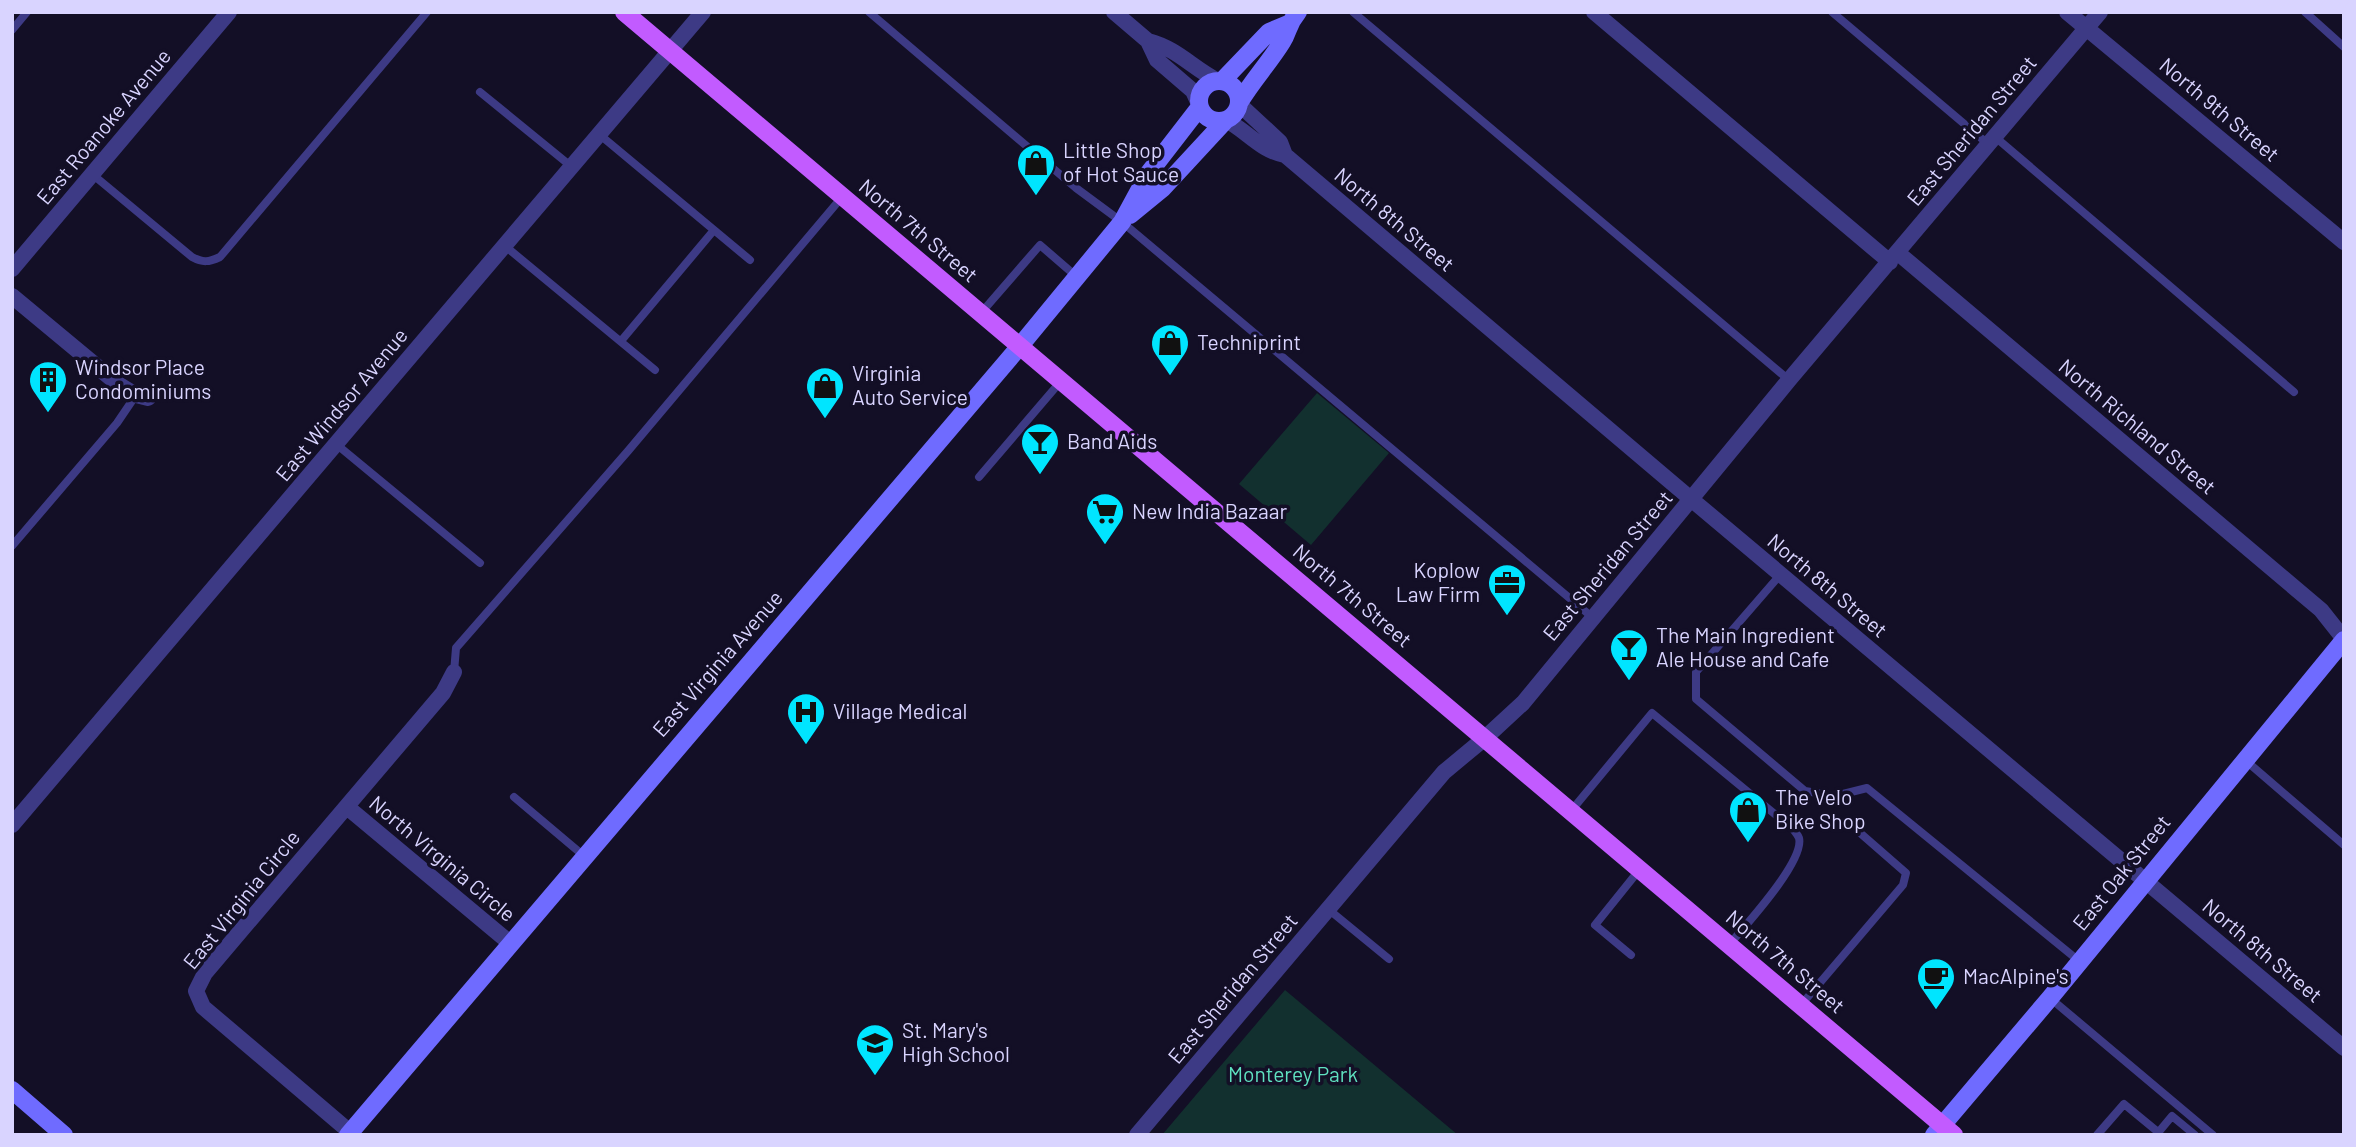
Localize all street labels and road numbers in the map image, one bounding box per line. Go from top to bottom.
street label: East Roanoke Avenue [31,43,175,209]
street label: East Sheridan Street [1901,50,2041,210]
street label: North 9th Street [2155,52,2285,166]
street label: North 8th Street [1330,162,1460,276]
street label: North 7th Street [855,173,983,287]
street label: East Windsor Avenue [270,322,412,486]
street label: North Richland Street [2055,353,2221,499]
street label: East Sheridan Street [1537,485,1677,645]
street label: North 8th Street [1763,528,1893,642]
street label: North 7th Street [1289,538,1417,652]
street label: East Virginia Avenue [647,585,787,741]
street label: North Virginia Circle [365,790,521,926]
street label: East Oak Street [2067,809,2175,935]
street label: East Virginia Circle [177,825,304,973]
street label: North 8th Street [2198,893,2328,1007]
street label: North 7th Street [1722,904,1850,1018]
street label: East Sheridan Street [1162,908,1302,1068]

